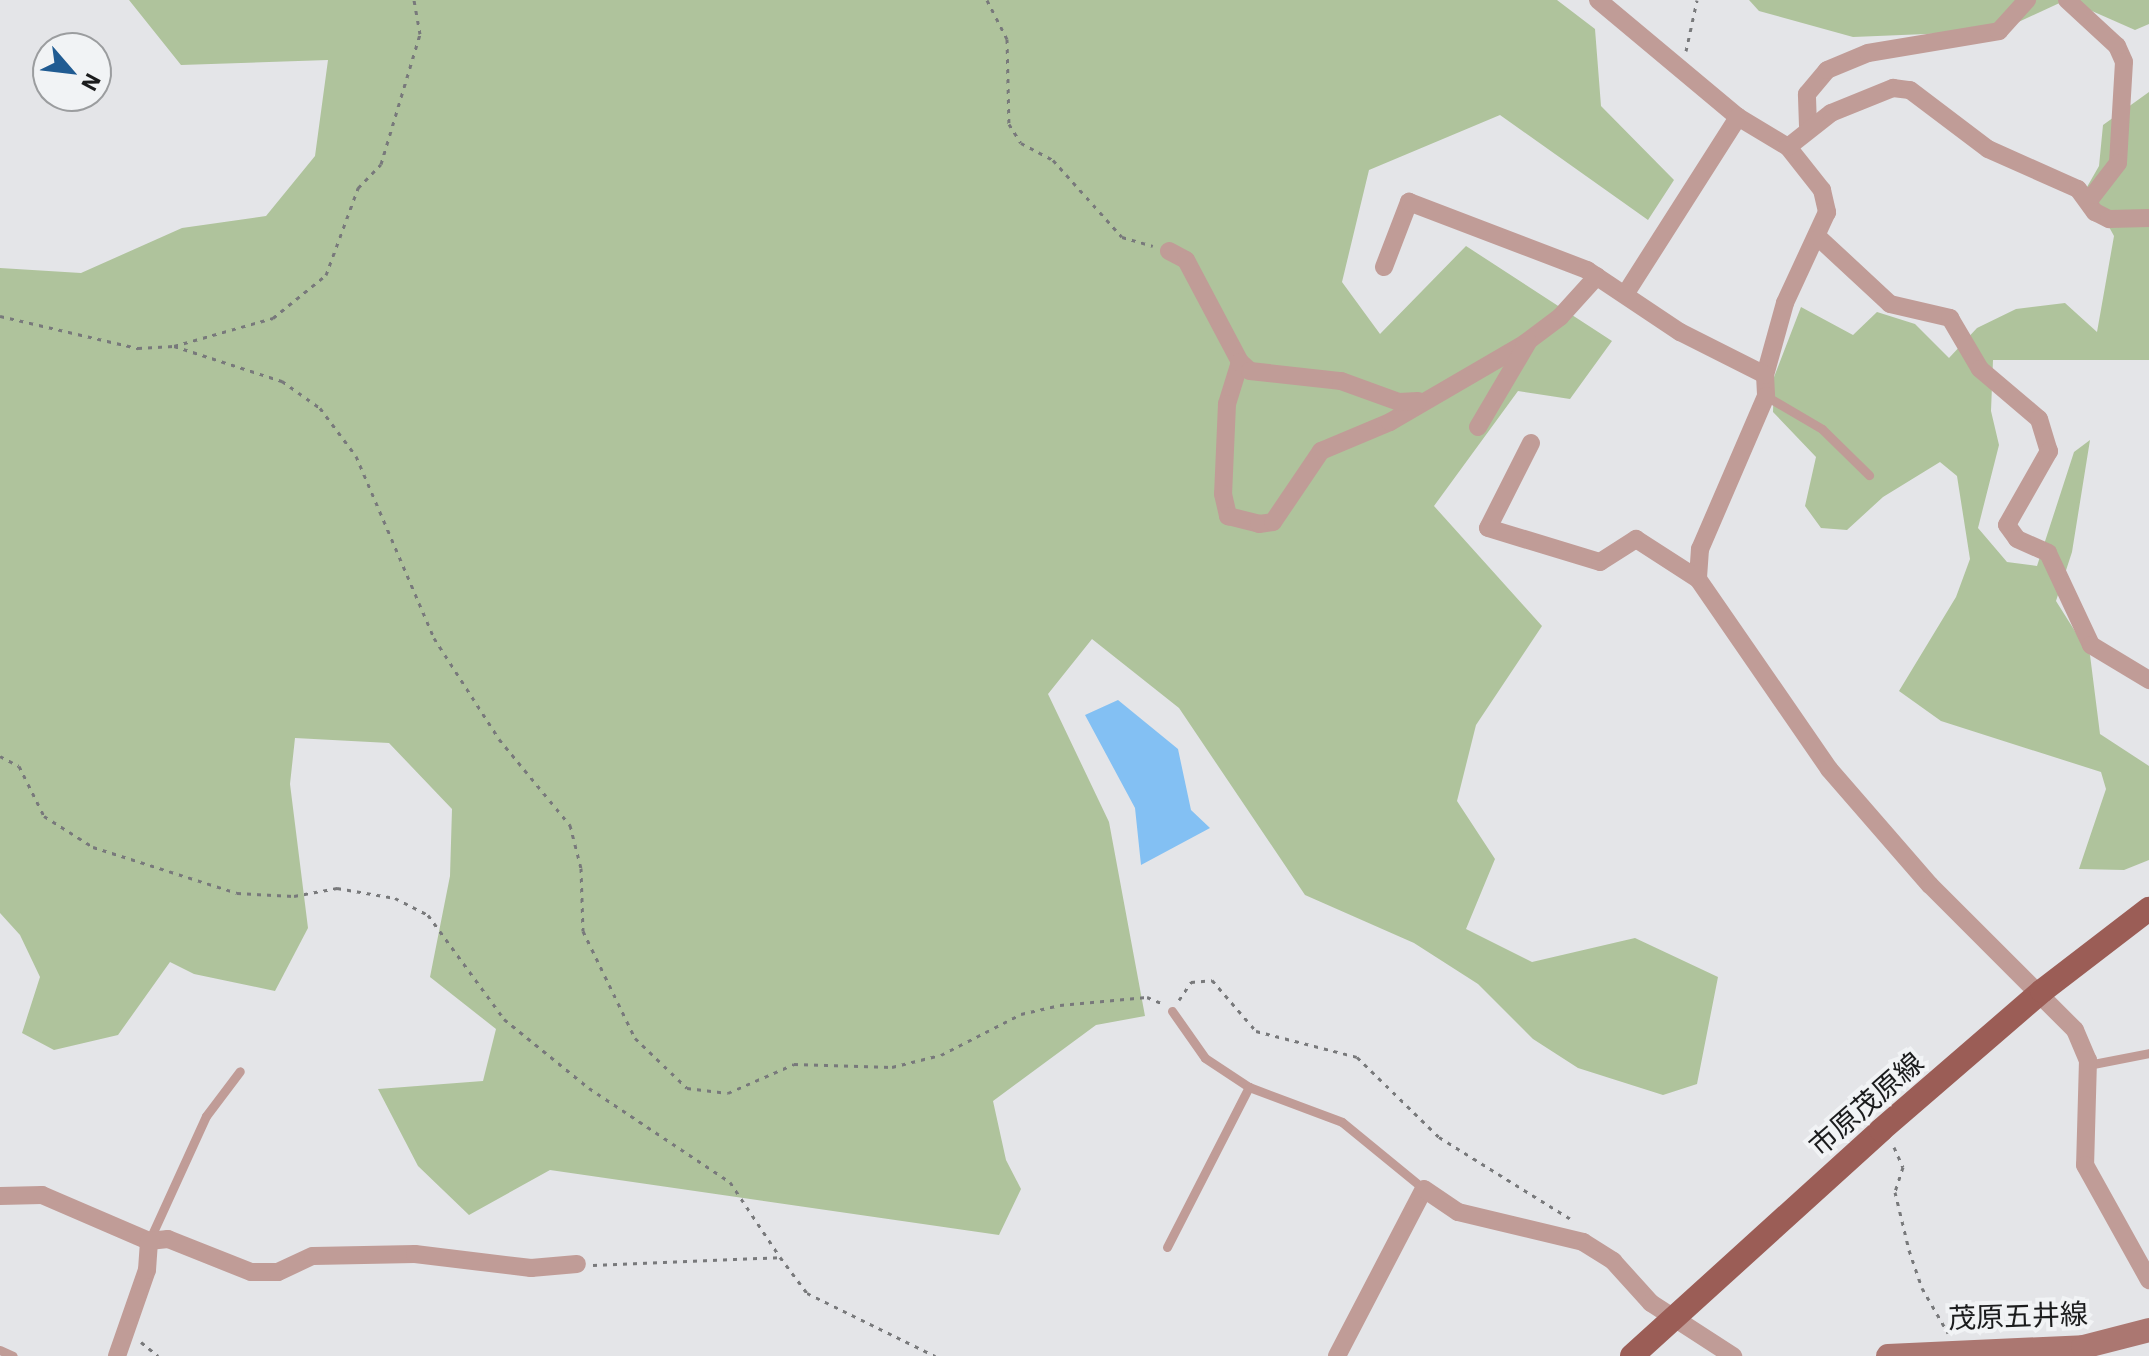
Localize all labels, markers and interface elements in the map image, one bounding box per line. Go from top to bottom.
north arrow [32,32,112,112]
text: N [75,69,108,96]
street label: 市原茂原線 [1802,1045,1930,1163]
street label: 茂原五井線 [1947,1297,2089,1335]

